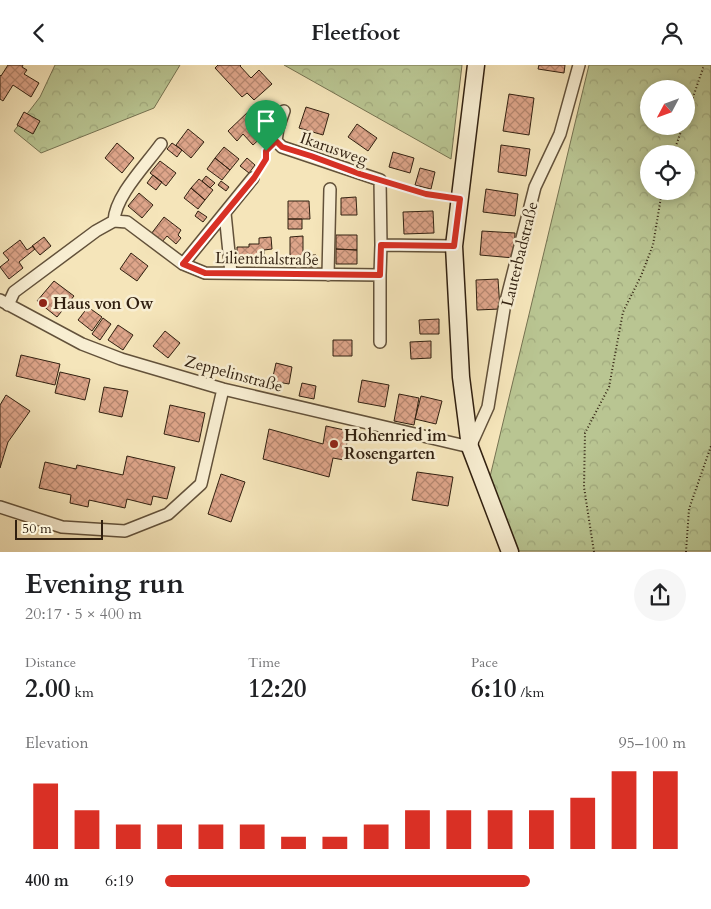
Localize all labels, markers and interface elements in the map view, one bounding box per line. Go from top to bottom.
text: Fleetfoot [311,18,400,48]
icon: back [25,19,53,47]
icon: person [658,19,686,47]
north arrow [640,80,695,135]
map controls [640,80,695,200]
pin [245,100,287,151]
icon: arrive [252,107,280,135]
street label: Ikarusweg [297,127,370,171]
button: locate [640,145,695,200]
street label: Lauterbadstraße [496,199,544,309]
street label: Lilienthalstraße [215,247,319,271]
place label: Haus von Ow [53,293,154,315]
marker: Haus von Ow [37,297,49,309]
street label: Zeppelinstraße [182,350,285,398]
place label: Hohenried im Rosengarten [344,425,447,465]
marker: Hohenried im Rosengarten [328,438,340,450]
scale bar [15,517,102,540]
text: 50 m [22,519,52,538]
text: Evening run [25,565,184,603]
button: share [634,569,686,621]
text: 20:17 · 5 × 400 m [25,603,142,625]
text: Distance [25,653,76,672]
text: Time [248,653,280,672]
text: Pace [471,653,498,672]
text: 2.00 [25,672,71,706]
text: 12:20 [248,672,306,706]
text: 6:10 [471,672,517,706]
text: km [71,683,94,702]
text: /km [517,683,544,702]
text: Elevation [25,732,89,754]
text: 95–100 m [618,732,686,754]
text: 400 m [25,870,69,892]
text: 6:19 [105,870,134,892]

